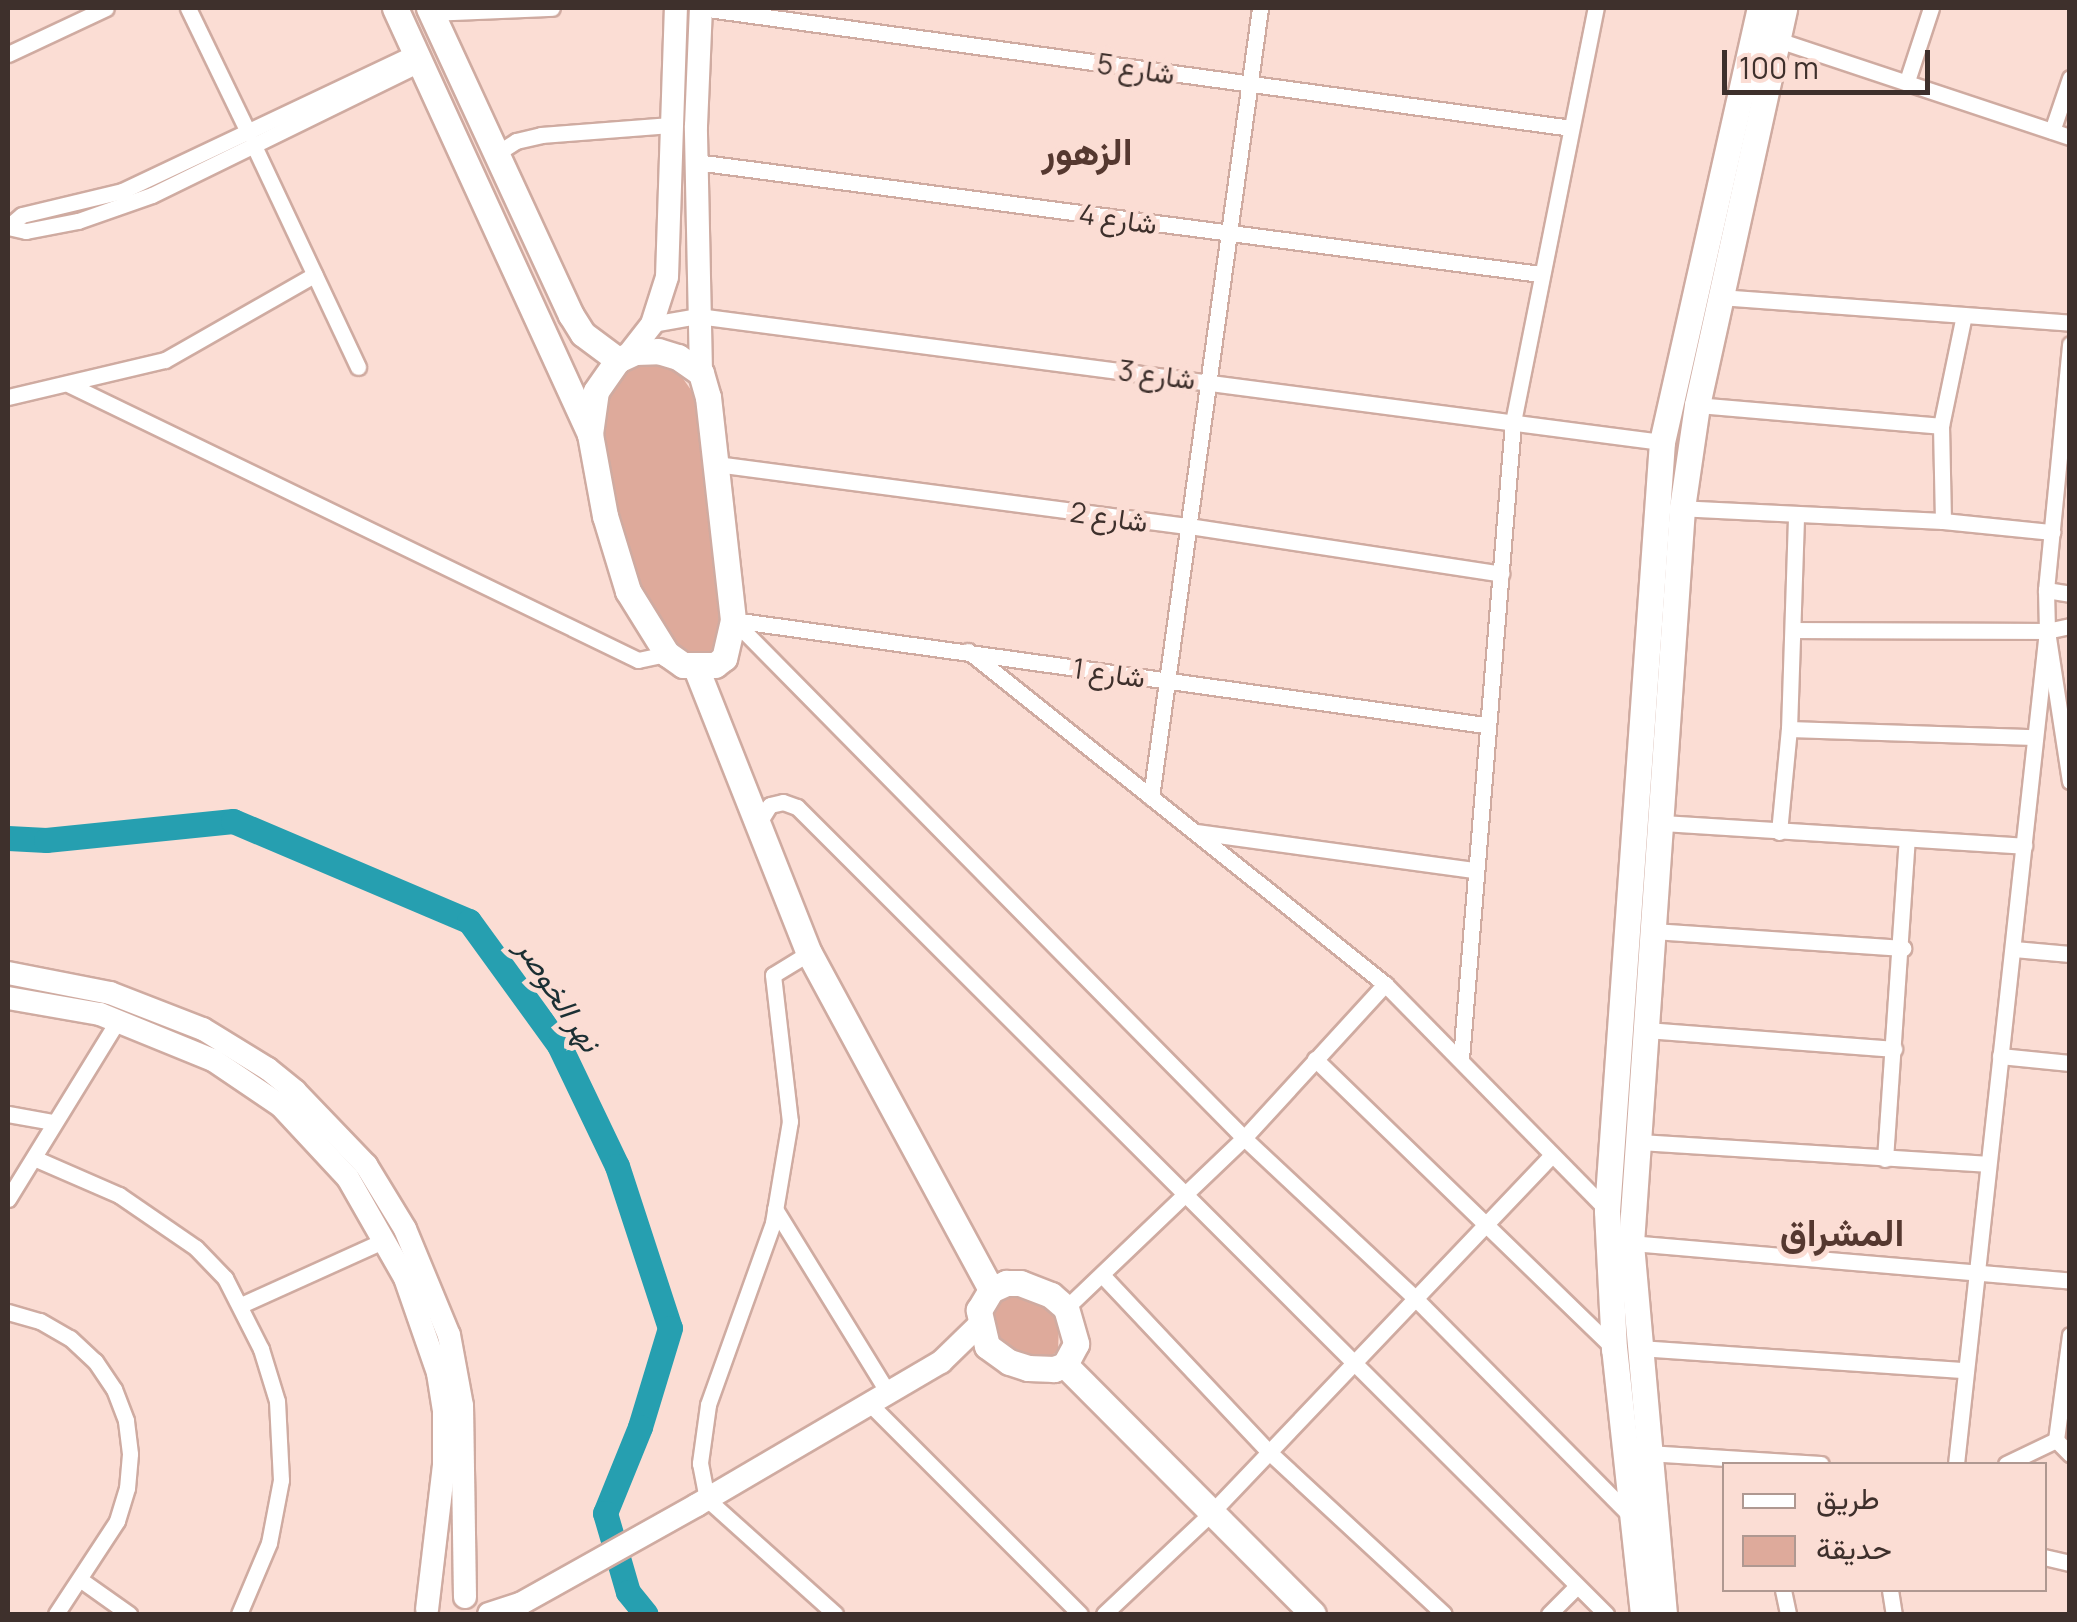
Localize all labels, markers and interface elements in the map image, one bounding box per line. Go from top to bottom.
scale bar [1727,30,1934,92]
street label: شارع 5 [1095,46,1177,90]
text: 100 m [1739,47,1819,88]
district label: الزهور [1041,128,1133,174]
street label: شارع 4 [1077,196,1159,240]
street label: شارع 3 [1117,353,1197,395]
street label: شارع 2 [1068,494,1150,538]
street label: شارع 1 [1071,650,1147,694]
water label: نهر الخوصر [509,932,609,1058]
district label: المشراق [1780,1209,1904,1255]
legend [1722,1462,2047,1592]
text: طريق [1816,1477,1880,1518]
text: حديقة [1816,1527,1892,1568]

